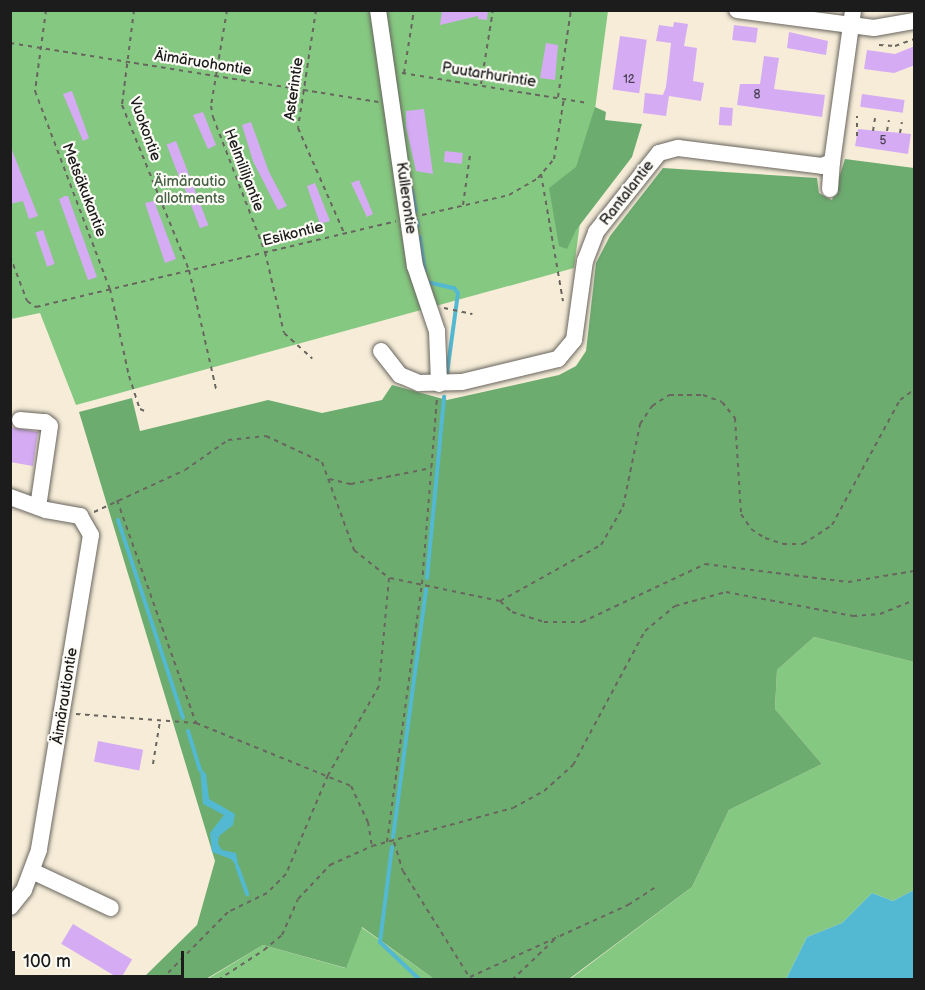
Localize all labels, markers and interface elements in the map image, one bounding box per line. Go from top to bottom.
street label: Äimäruohontie [153,46,253,80]
street label: Asterintie [281,56,307,122]
street label: Puutarhurintie [441,59,537,91]
house number: 12 [623,73,635,87]
house number: 8 [754,88,760,102]
street label: Vuokontie [125,95,165,163]
street label: Helmililjantie [220,126,268,214]
house number: 5 [880,134,886,148]
street label: Metsäkukantie [58,141,110,239]
street label: Rantalantie [596,157,658,229]
street label: Kullerontie [392,161,420,235]
park label: Äimärautio allotments [154,172,226,207]
street label: Esikontie [261,218,325,250]
street label: Äimärautiontie [48,646,82,746]
scale bar [15,939,188,977]
text: 100 m [23,951,71,972]

